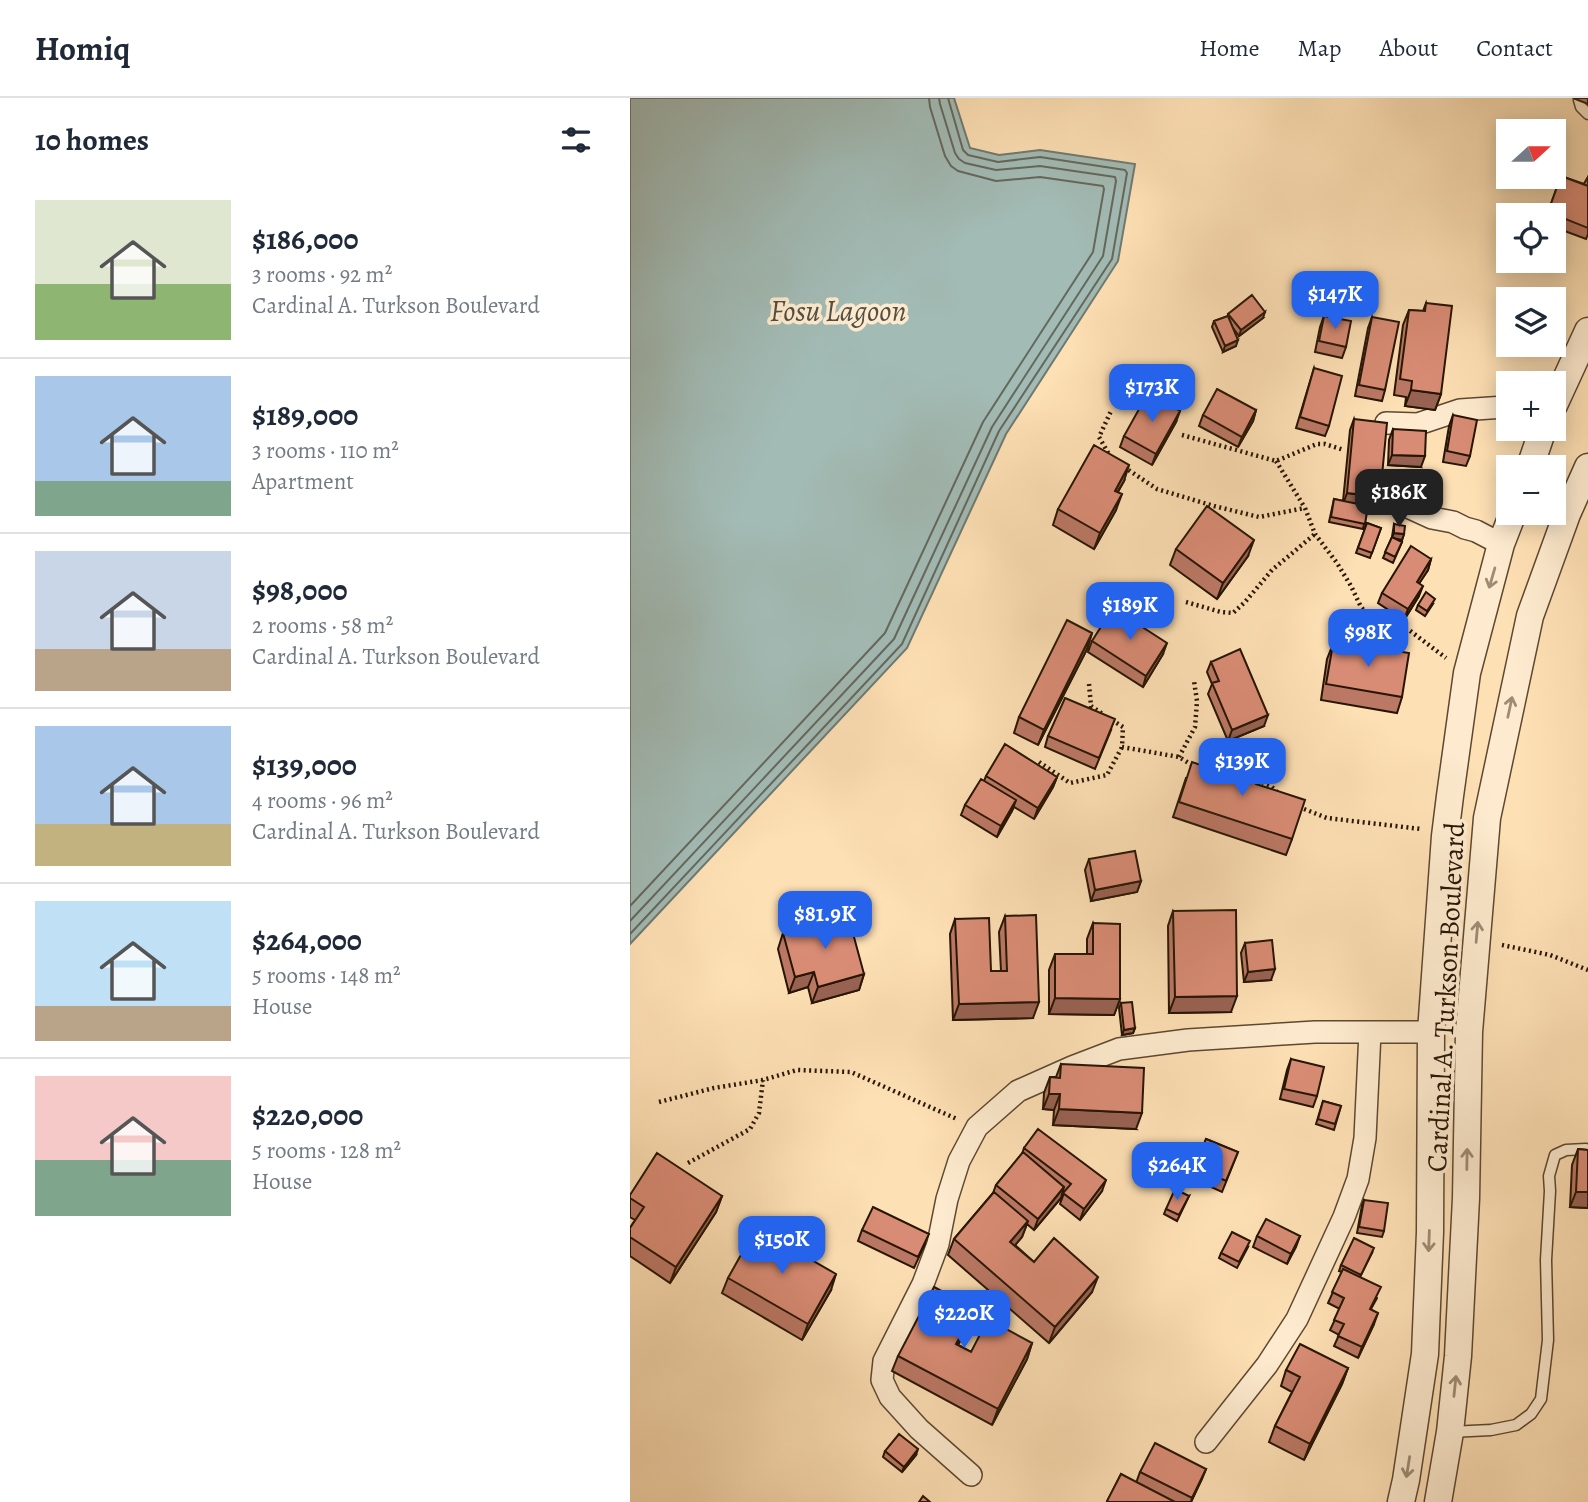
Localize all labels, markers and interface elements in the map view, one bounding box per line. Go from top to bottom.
text: Homiq [35,26,130,71]
text: Home [1199,32,1260,64]
text: Map [1298,32,1342,64]
text: About [1380,32,1438,64]
text: Contact [1476,32,1553,64]
north arrow [1496,119,1566,189]
map controls [1496,119,1566,525]
text: 10 homes [35,120,149,160]
icon: filters [557,121,595,159]
button: locate [1496,203,1566,273]
text: $186,000 [252,219,358,259]
icon: home [91,228,175,312]
text: 3 rooms · 92 m² [252,259,392,290]
pin: $147K [1286,272,1384,331]
text: $147K [1308,278,1362,309]
button: layers [1496,287,1566,357]
text: Cardinal A. Turkson Boulevard [252,290,540,321]
water label: Fosu Lagoon [770,291,906,331]
pin: $173K [1103,364,1201,424]
text: $173K [1125,371,1179,402]
button: + [1496,371,1566,441]
text: $189,000 [252,395,358,435]
icon: home [91,404,175,488]
text: 3 rooms · 110 m² [252,435,399,466]
button: − [1496,455,1566,525]
text: Apartment [252,466,354,497]
pin: $186K [1350,470,1448,529]
text: $186K [1371,476,1427,507]
one-way arrow [1484,566,1497,588]
text: $98,000 [252,570,348,610]
icon: home [91,579,175,663]
pin: $189K [1081,582,1179,642]
text: $189K [1102,589,1158,620]
text: 2 rooms · 58 m² [252,610,393,641]
pin: $98K [1327,610,1409,669]
text: $98K [1344,616,1392,647]
text: Cardinal A. Turkson Boulevard [252,641,540,672]
one-way arrow [1504,696,1517,719]
pin: $139K [1193,738,1291,798]
text: $139,000 [252,745,357,785]
text: $139K [1215,745,1269,776]
icon: home [91,754,175,838]
text: 4 rooms · 96 m² [252,785,393,816]
text: Cardinal A. Turkson Boulevard [252,816,540,847]
street label: Cardinal A. Turkson Boulevard [1418,820,1474,1173]
pin: $81.9K [768,892,882,951]
text: $81.9K [794,898,856,929]
text: $264,000 [252,920,362,960]
one-way arrow [1471,921,1484,944]
icon: home [91,929,175,1013]
text: 5 rooms · 148 m² [252,960,401,991]
text: House [252,991,312,1022]
text: $220,000 [252,1095,363,1135]
icon: home [91,1104,175,1188]
text: 5 rooms · 128 m² [252,1135,401,1166]
pin: $264K [1128,1142,1226,1202]
one-way arrow [1460,1148,1473,1171]
text: $264K [1148,1149,1206,1180]
text: House [252,1166,312,1197]
pin: $150K [733,1216,831,1276]
text: $150K [754,1223,810,1254]
one-way arrow [1423,1229,1436,1252]
pin: $220K [915,1290,1013,1350]
text: $220K [934,1297,994,1328]
one-way arrow [1449,1375,1462,1398]
one-way arrow [1401,1455,1414,1478]

